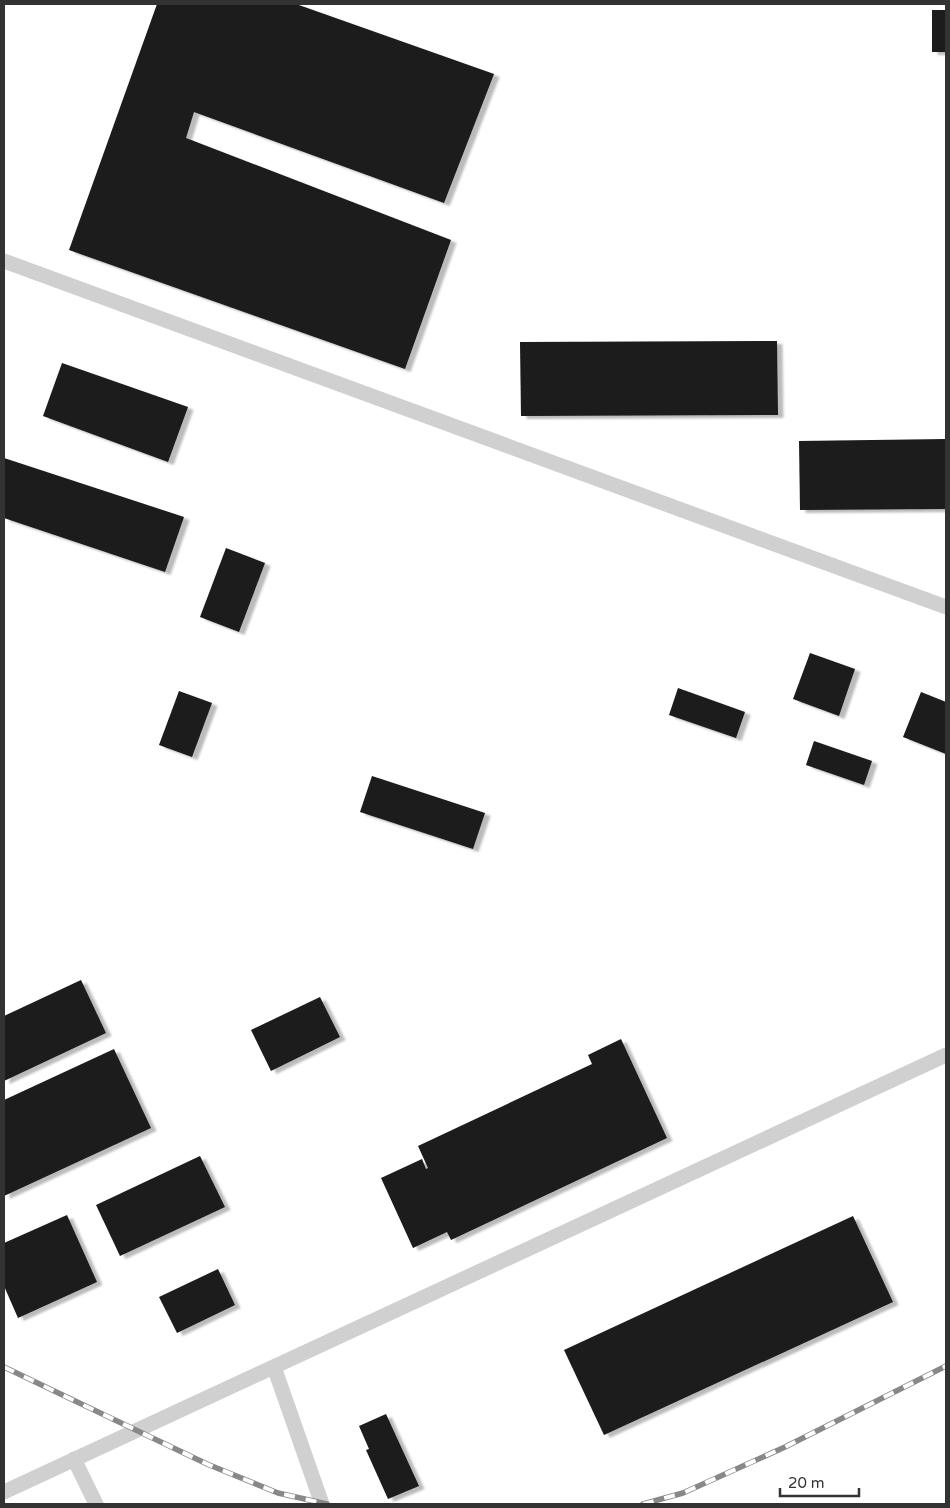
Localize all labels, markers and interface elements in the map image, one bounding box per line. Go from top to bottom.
scale bar [780,1466,859,1498]
text: 20 m [788,1474,825,1492]

